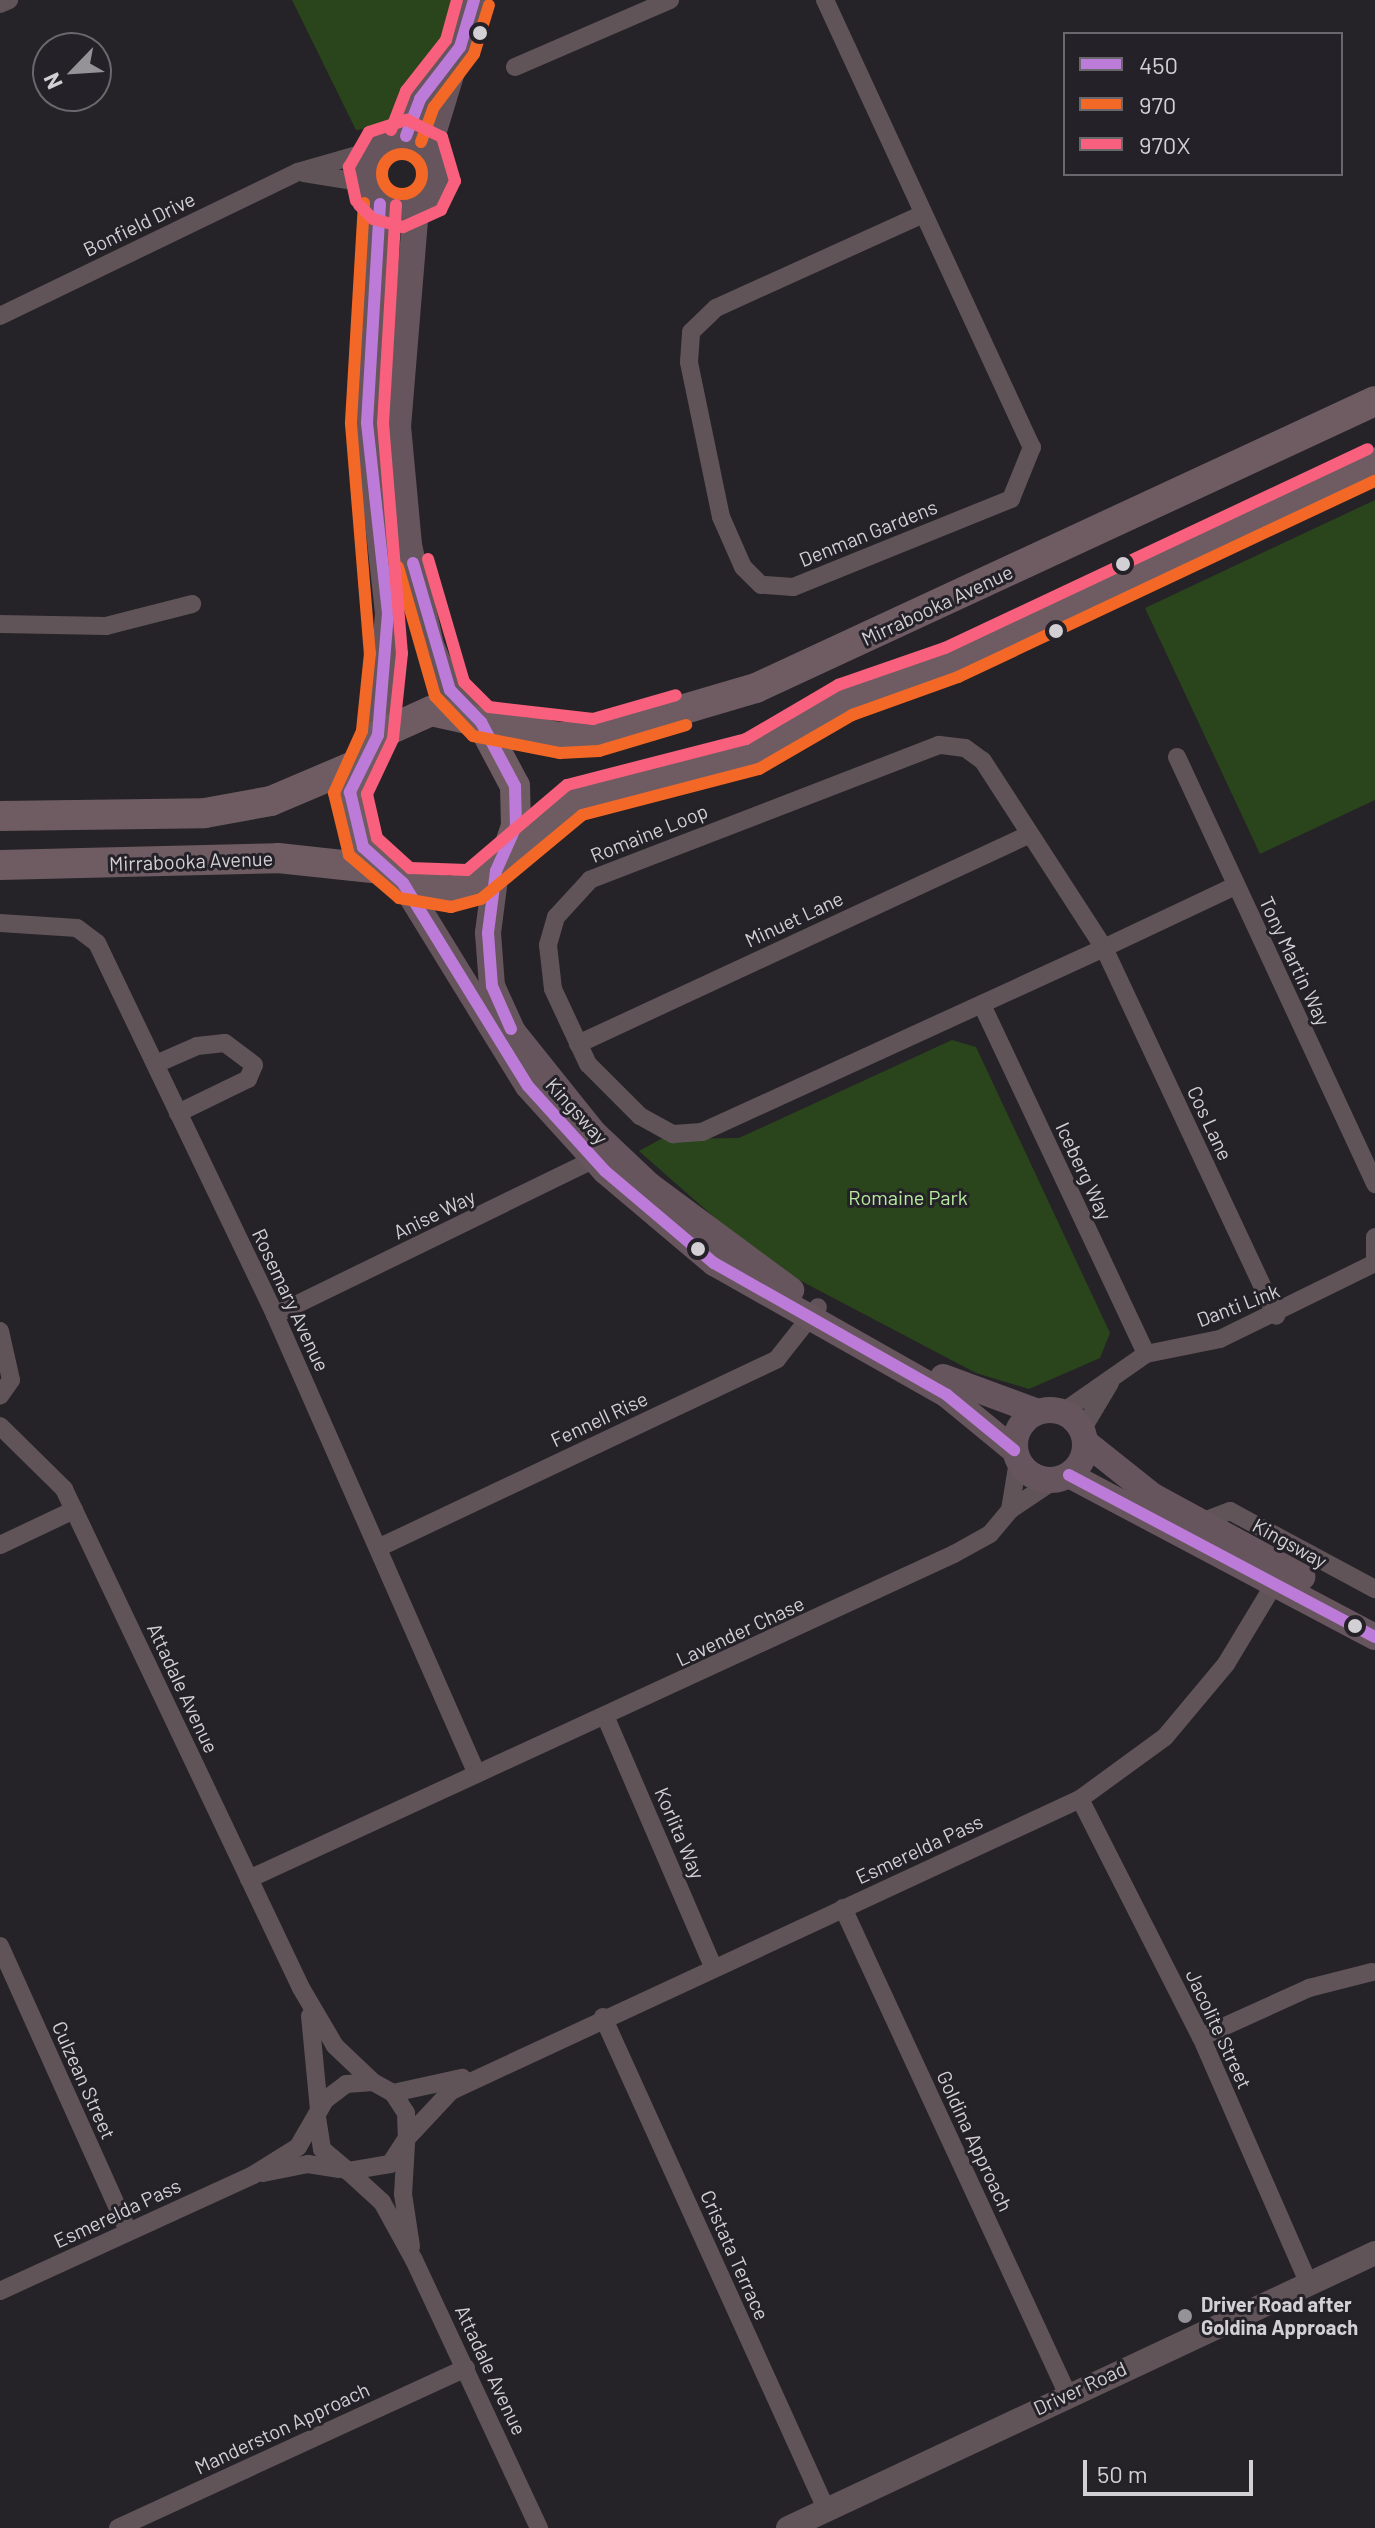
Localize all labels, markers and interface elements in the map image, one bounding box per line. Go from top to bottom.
unlabelled marker [472,25,488,41]
north arrow [32,32,112,112]
legend [1063,32,1343,176]
text: 450 [1139,50,1178,79]
text: N [37,69,67,93]
text: 970 [1139,90,1176,119]
text: 970X [1139,130,1191,159]
street label: Bonfield Drive [79,187,199,261]
street label: Denman Gardens [795,494,941,572]
unlabelled marker [1115,556,1131,572]
street label: Mirrabooka Avenue [857,559,1017,651]
unlabelled marker [1048,623,1064,639]
street label: Romaine Loop [587,799,711,867]
street label: Mirrabooka Avenue [108,846,274,876]
street label: Minuet Lane [741,886,847,952]
street label: Tony Martin Way [1255,893,1335,1029]
street label: Kingsway [541,1073,613,1149]
street label: Cos Lane [1182,1082,1238,1164]
street label: Iceberg Way [1051,1118,1117,1224]
street label: Anise Way [389,1184,479,1244]
park label: Romaine Park [848,1185,968,1209]
street label: Rosemary Avenue [247,1225,335,1375]
unlabelled marker [690,1241,706,1257]
street label: Danti Link [1193,1278,1283,1332]
street label: Fennell Rise [547,1386,651,1452]
street label: Kingsway [1249,1513,1331,1573]
street label: Lavender Chase [672,1591,808,1671]
unlabelled marker [1347,1618,1363,1634]
street label: Attadale Avenue [142,1619,224,1757]
street label: Korlita Way [650,1784,710,1882]
street label: Esmerelda Pass [852,1809,986,1889]
street label: Jacolite Street [1181,1965,1257,2093]
street label: Culzean Street [47,2017,121,2143]
street label: Goldina Approach [932,2067,1018,2215]
street label: Esmerelda Pass [50,2173,184,2253]
street label: Cristata Terrace [696,2186,774,2324]
place label: Driver Road after Goldina Approach [1201,2292,1358,2339]
street label: Attadale Avenue [450,2301,532,2439]
marker: Driver Road after Goldina Approach [1176,2307,1194,2325]
street label: Driver Road [1030,2356,1130,2420]
street label: Manderston Approach [191,2377,373,2479]
scale bar [1087,2444,1257,2494]
text: 50 m [1097,2459,1148,2488]

